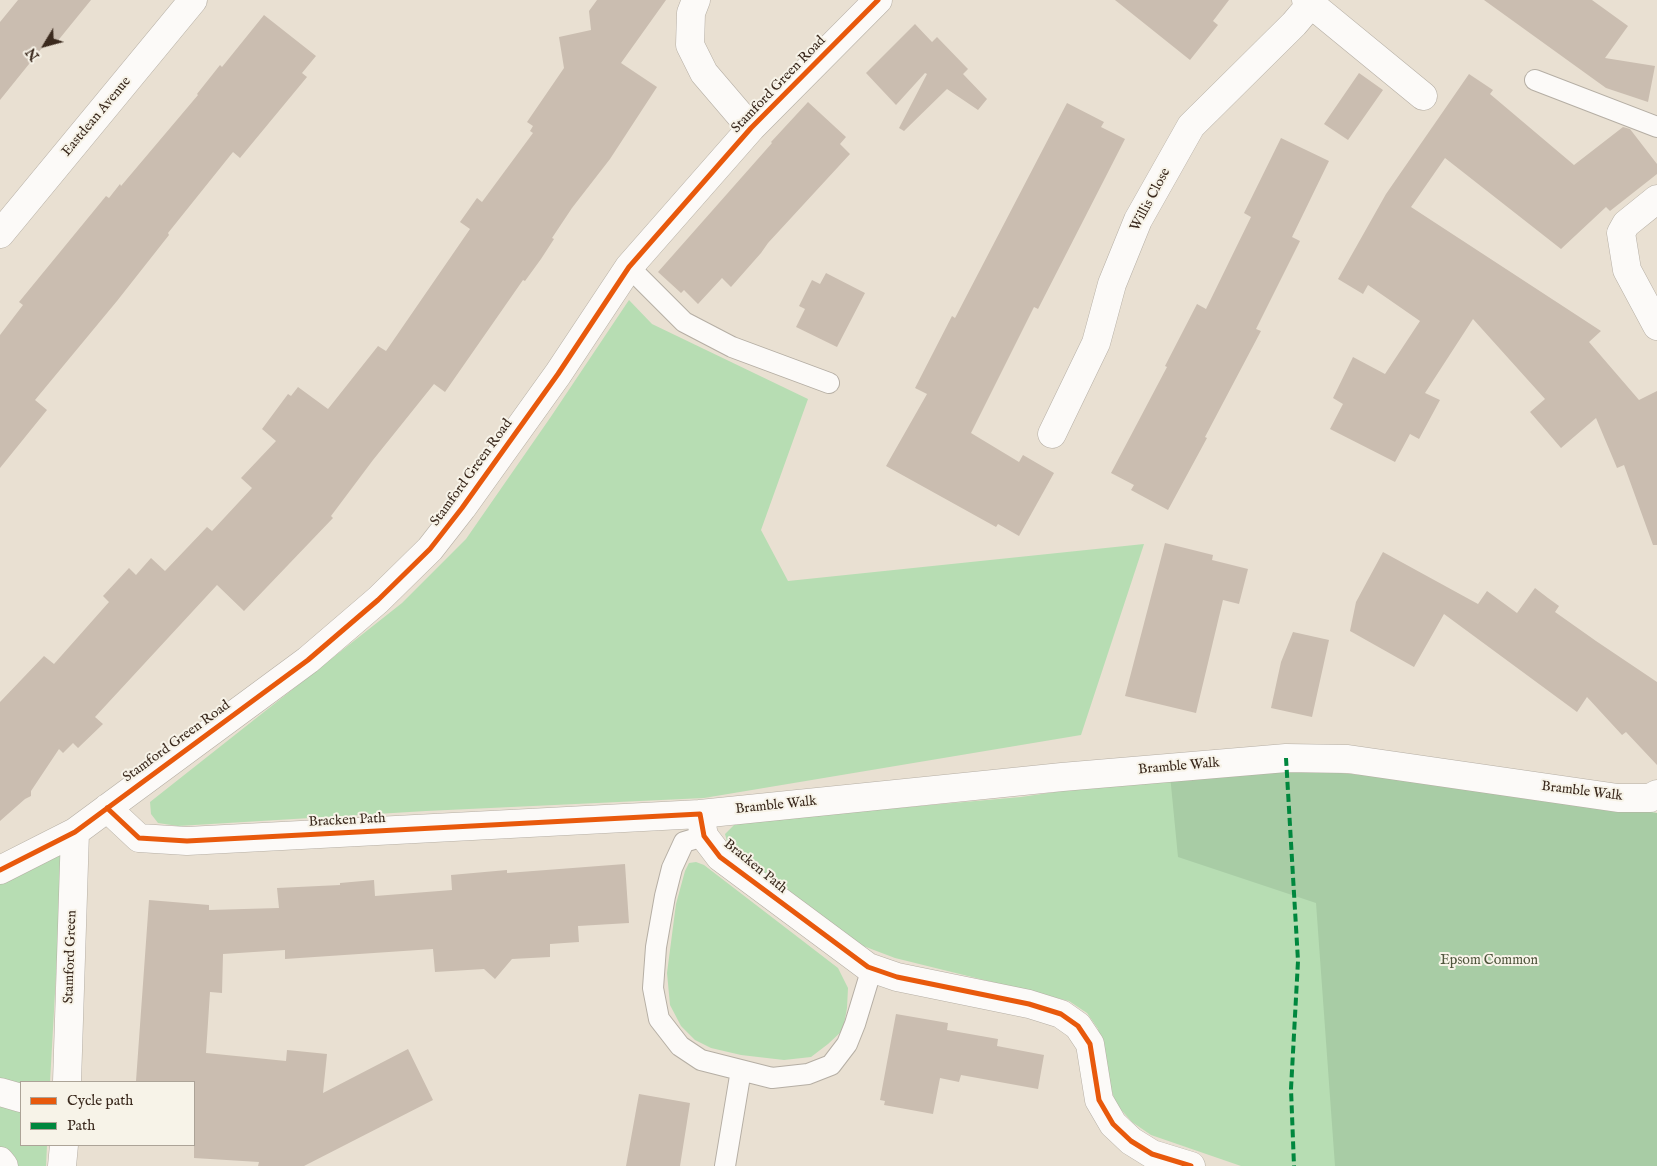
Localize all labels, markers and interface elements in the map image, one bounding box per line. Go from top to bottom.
north arrow [20,20,70,70]
street label: Stamford Green Road [728,33,830,137]
text: N [22,44,44,64]
street label: Eastdean Avenue [59,74,135,160]
street label: Willis Close [1127,166,1175,234]
street label: Stamford Green Road [428,416,516,530]
street label: Stamford Green Road [120,698,234,786]
street label: Bramble Walk [1138,755,1220,779]
street label: Bramble Walk [1540,779,1624,805]
street label: Bramble Walk [734,793,818,819]
street label: Bracken Path [308,811,386,831]
street label: Bracken Path [720,836,790,898]
street label: Stamford Green [61,910,81,1004]
park label: Epsom Common [1440,953,1538,969]
legend [20,1081,195,1146]
text: Cycle path [67,1091,133,1110]
text: Path [67,1116,95,1135]

